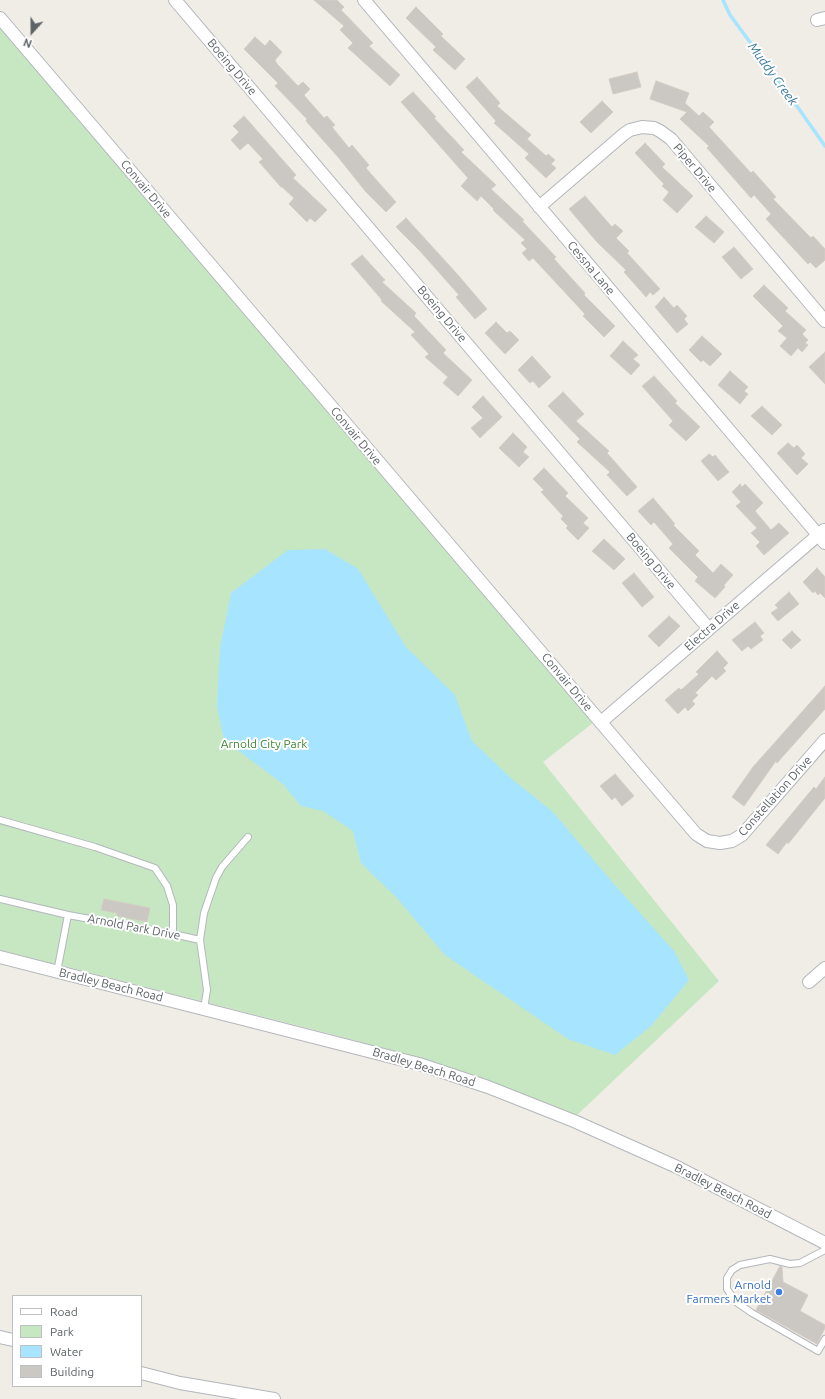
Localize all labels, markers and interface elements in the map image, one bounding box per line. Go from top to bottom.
north arrow [12,12,52,52]
text: N [22,36,34,50]
street label: Boeing Drive [204,36,260,98]
water label: Muddy Creek [745,39,801,109]
street label: Piper Drive [670,141,720,195]
street label: Convair Drive [117,157,175,221]
street label: Cessna Lane [564,238,618,298]
street label: Boeing Drive [414,283,470,345]
street label: Convair Drive [327,404,385,468]
street label: Boeing Drive [623,530,679,592]
street label: Electra Drive [681,598,743,654]
street label: Convair Drive [538,650,596,714]
park label: Arnold City Park [221,737,307,751]
street label: Constellation Drive [735,753,815,839]
street label: Arnold Park Drive [86,911,182,943]
street label: Bradley Beach Road [57,965,165,1005]
street label: Bradley Beach Road [371,1044,477,1090]
street label: Bradley Beach Road [672,1160,774,1222]
place label: Arnold Farmers Market [687,1278,771,1306]
marker: Arnold Farmers Market [774,1287,784,1297]
legend [12,1295,142,1387]
text: Road [50,1305,78,1318]
text: Park [50,1325,74,1338]
text: Water [50,1345,83,1358]
text: Building [50,1365,94,1378]

